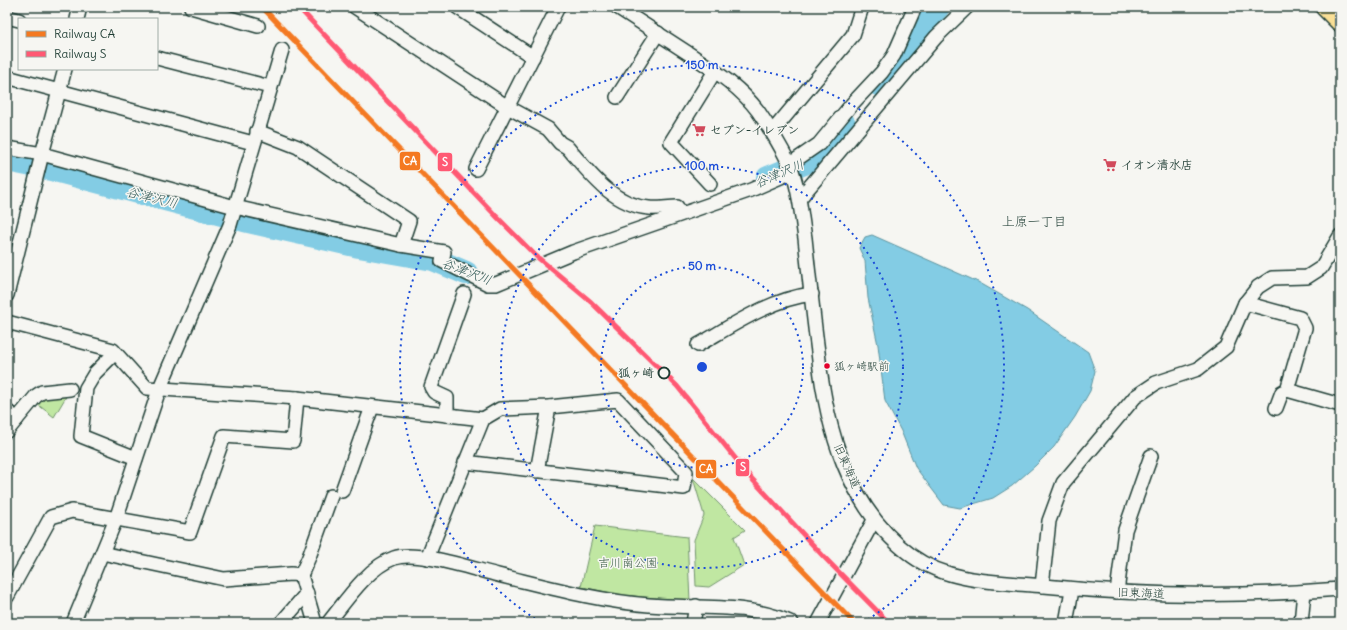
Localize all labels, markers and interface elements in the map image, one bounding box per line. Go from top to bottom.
legend [18,18,158,70]
text: Railway CA [54,26,116,41]
text: Railway S [54,46,107,61]
text: 150 m [686,57,719,72]
supermarket icon: セブン-イレブン [691,122,707,138]
place label: セブン-イレブン [710,122,799,137]
line badge: CA [399,151,421,171]
line badge: S [437,152,453,172]
text: CA [403,154,417,168]
text: S [442,155,448,169]
water label: 谷津沢川 [752,155,806,191]
supermarket icon: イオン清水店 [1102,157,1118,173]
place label: イオン清水店 [1121,157,1193,172]
text: 100 m [685,158,719,173]
water label: 谷津沢川 [125,183,179,212]
district label: 上原一丁目 [1001,213,1067,230]
water label: 谷津沢川 [439,254,494,289]
text: 50 m [688,258,717,273]
place label: 狐ヶ崎駅前 [834,359,889,373]
centre of rings [695,360,709,374]
marker: 狐ヶ崎駅前 [822,361,832,371]
place label: 狐ヶ崎 [618,365,654,380]
marker: 狐ヶ崎 [657,366,671,380]
street label: 旧東海道 [831,441,864,491]
line badge: S [735,458,750,477]
line badge: CA [695,459,717,479]
text: S [740,460,746,474]
text: CA [699,462,713,476]
park label: 吉川南公園 [598,555,658,570]
street label: 旧東海道 [1117,584,1165,601]

